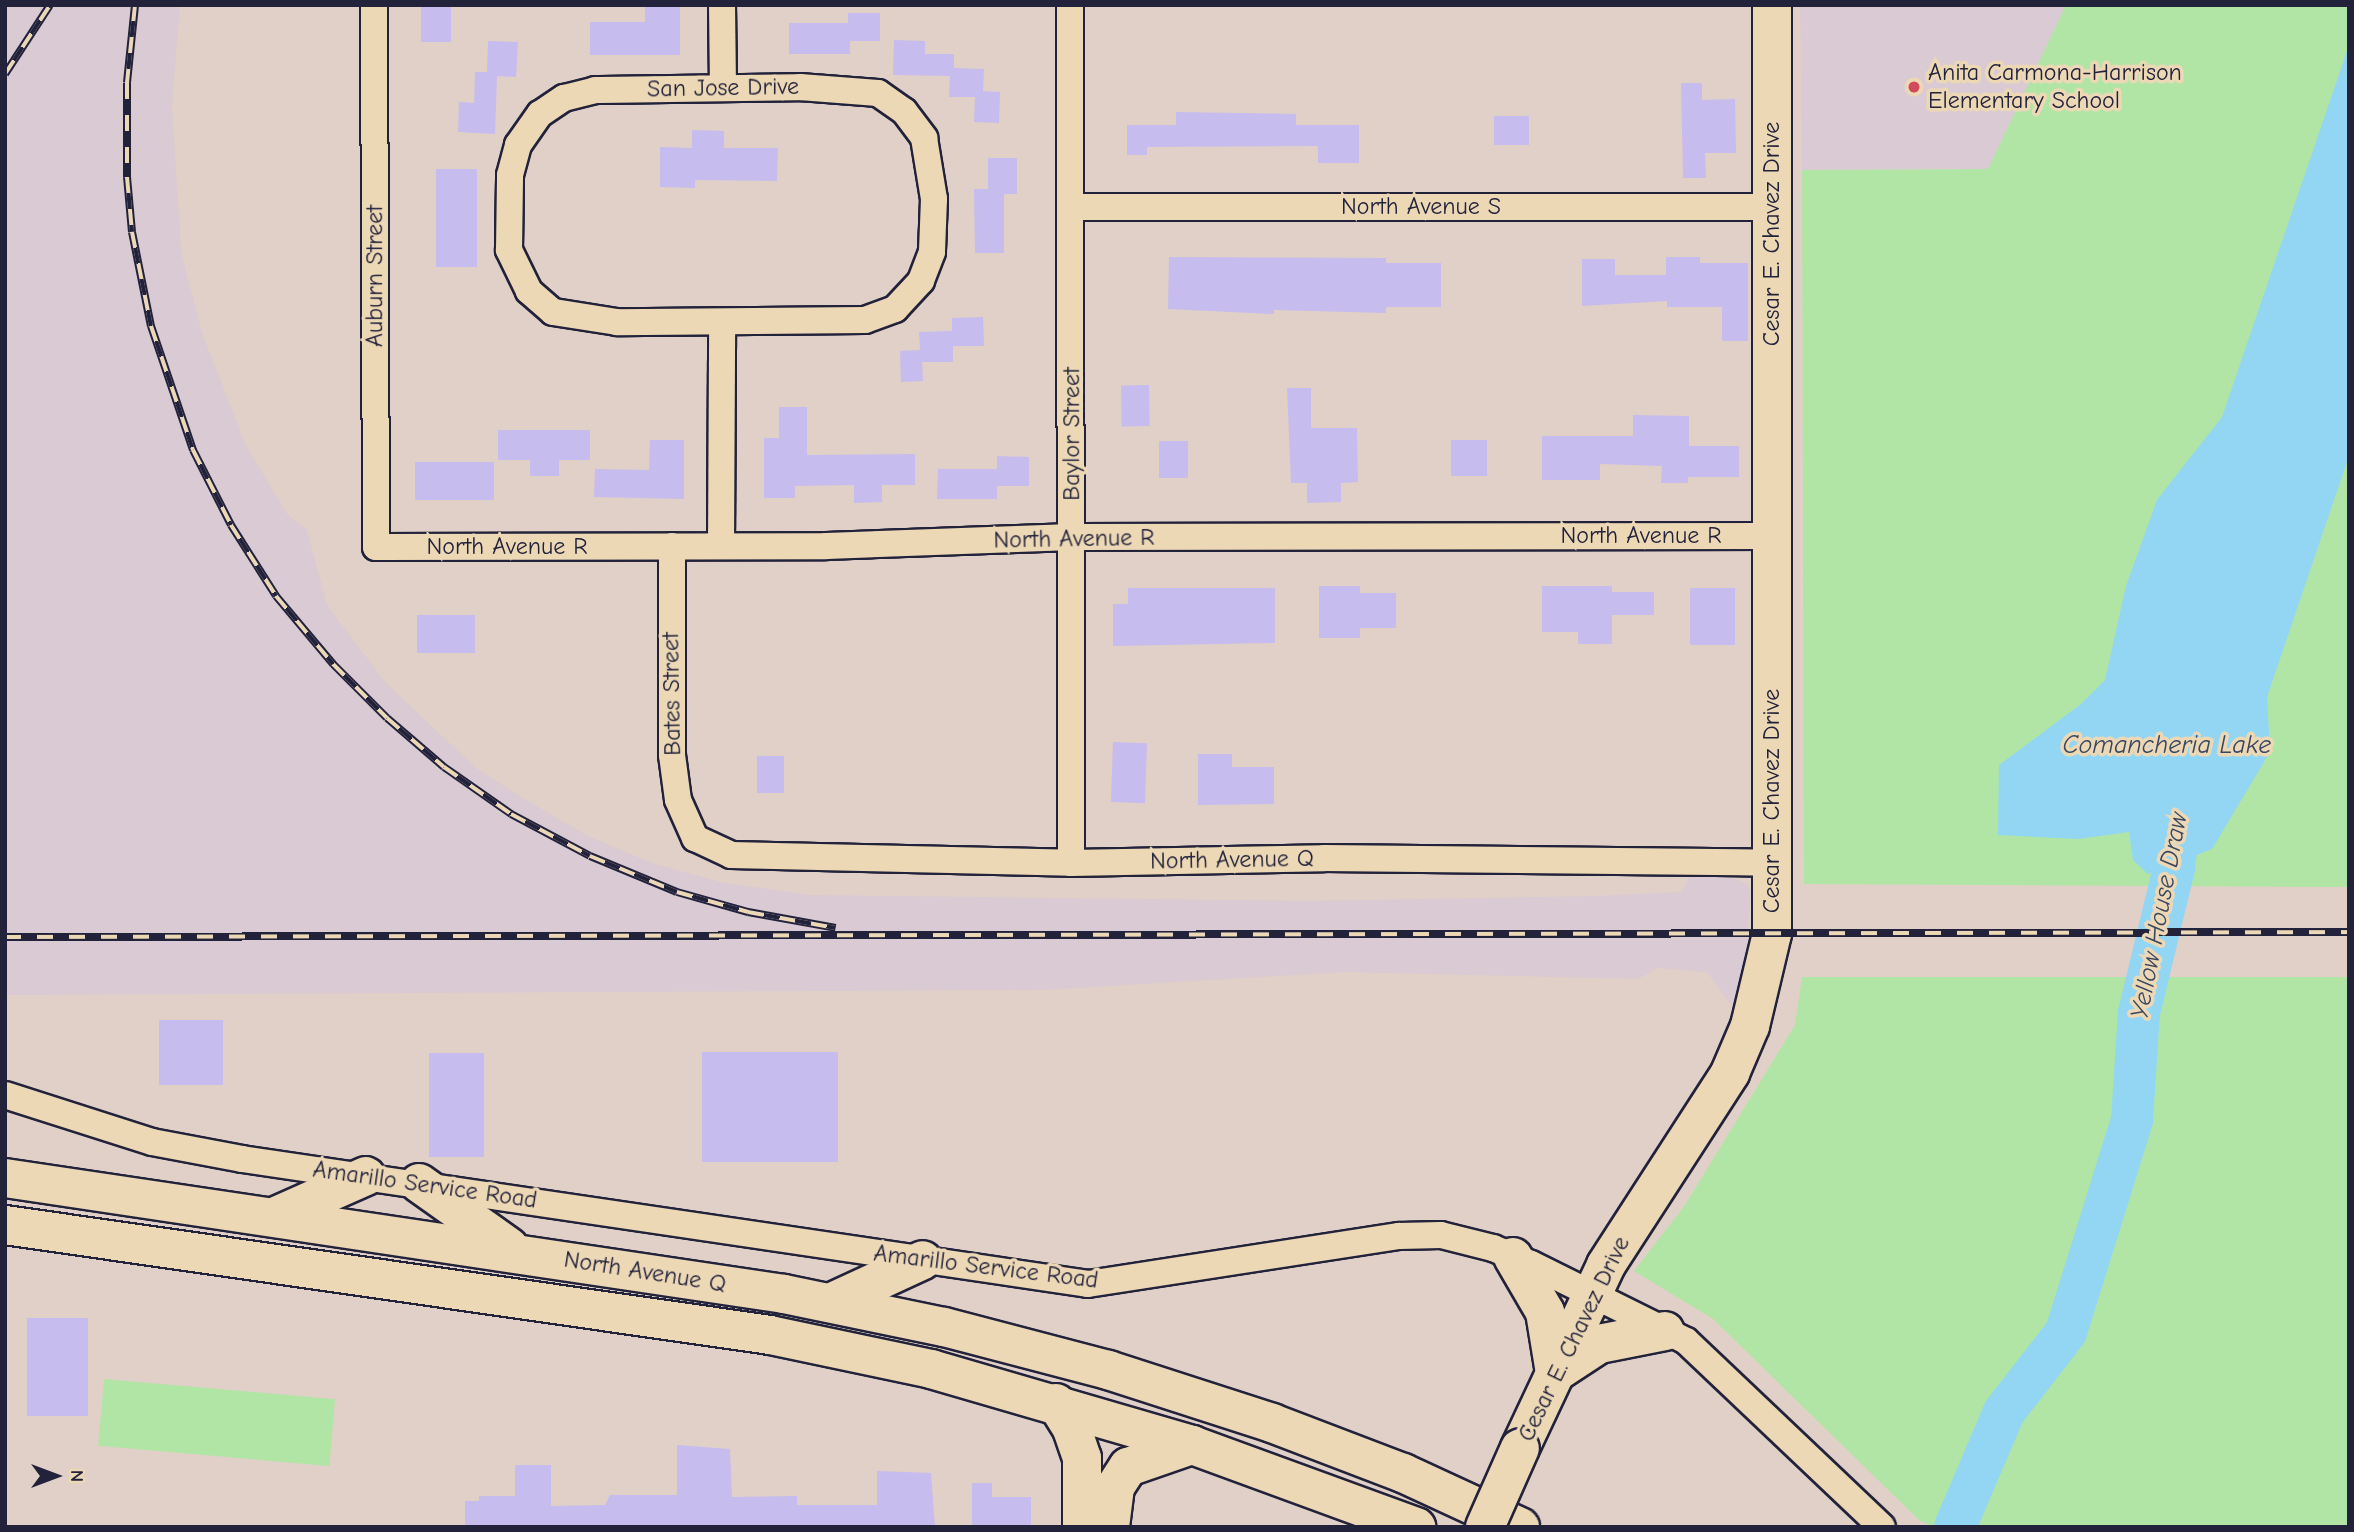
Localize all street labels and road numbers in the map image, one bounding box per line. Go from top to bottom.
street label: San Jose Drive [647,72,799,104]
street label: Cesar E. Chavez Drive [1758,122,1786,346]
street label: North Avenue S [1341,193,1501,221]
street label: Auburn Street [361,205,389,347]
street label: Baylor Street [1058,367,1086,501]
street label: North Avenue R [1560,522,1722,550]
street label: North Avenue R [993,523,1155,555]
street label: North Avenue R [426,533,588,561]
street label: Bates Street [657,632,687,756]
street label: Cesar E. Chavez Drive [1758,689,1786,913]
street label: North Avenue Q [1150,844,1314,876]
street label: Amarillo Service Road [311,1155,539,1215]
street label: Cesar E. Chavez Drive [1512,1232,1636,1446]
street label: Amarillo Service Road [872,1239,1100,1295]
street label: North Avenue Q [562,1245,728,1299]

